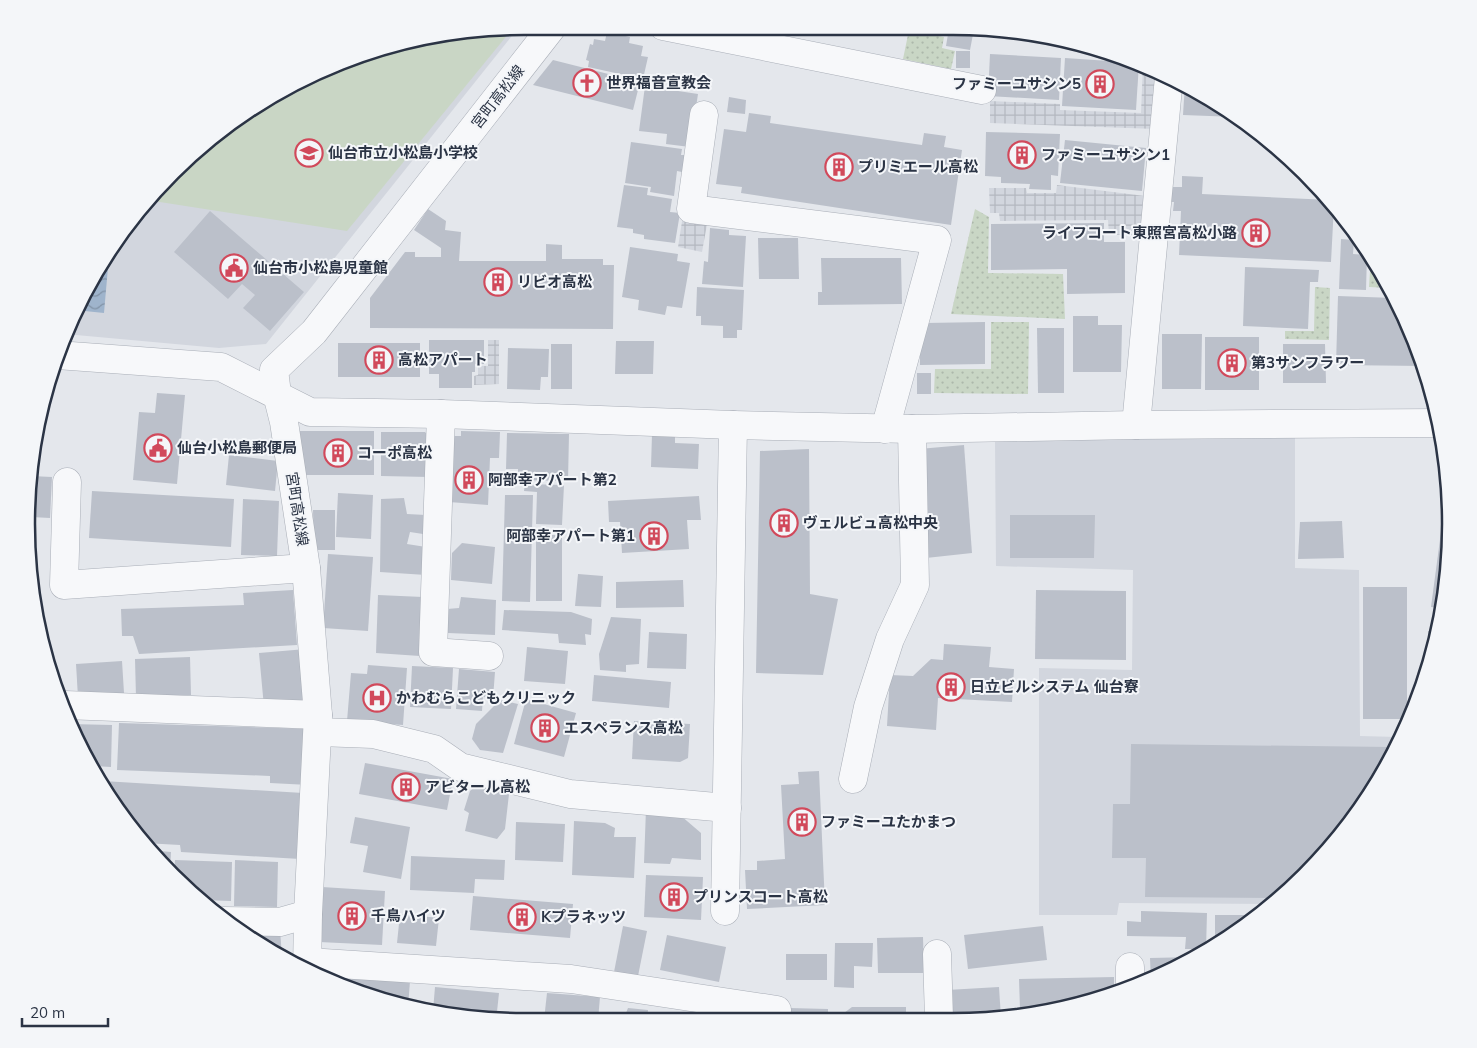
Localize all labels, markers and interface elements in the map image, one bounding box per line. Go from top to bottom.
street label: 宮町高松線 [467,61,528,132]
church icon: 世界福音宣教会 [572,68,602,98]
building icon: ファミーユサシン5 [1085,69,1115,99]
place label: 世界福音宣教会 [606,73,711,92]
place label: ファミーユサシン5 [952,74,1081,93]
school or university icon: 仙台市立小松島小学校 [294,138,324,168]
building icon: ファミーユサシン1 [1007,140,1037,170]
place label: 仙台市立小松島小学校 [328,143,478,162]
place label: ファミーユサシン1 [1041,145,1170,164]
building icon: プリミエール高松 [824,152,854,182]
place label: プリミエール高松 [858,157,978,176]
building icon: ライフコート東照宮高松小路 [1241,218,1271,248]
place label: ライフコート東照宮高松小路 [1042,223,1237,242]
public building icon: 仙台市小松島児童館 [219,253,249,283]
place label: 仙台市小松島児童館 [253,258,388,277]
building icon: リビオ高松 [483,267,513,297]
place label: リビオ高松 [517,272,592,291]
building icon: 高松アパート [364,345,394,375]
building icon: 第3サンフラワー [1217,348,1247,378]
place label: 高松アパート [398,350,488,369]
place label: 第3サンフラワー [1251,353,1365,372]
public building icon: 仙台小松島郵便局 [143,433,173,463]
place label: 仙台小松島郵便局 [177,438,297,457]
building icon: コーポ高松 [323,438,353,468]
place label: コーポ高松 [357,443,432,462]
building icon: 阿部幸アパート第2 [454,465,484,495]
street label: 宮町高松線 [282,470,313,547]
place label: 阿部幸アパート第2 [488,470,617,489]
building icon: ヴェルビュ高松中央 [769,508,799,538]
place label: ヴェルビュ高松中央 [803,513,938,532]
building icon: 阿部幸アパート第1 [639,521,669,551]
place label: 阿部幸アパート第1 [506,526,635,545]
building icon: 日立ビルシステム 仙台寮 [936,672,966,702]
place label: 日立ビルシステム 仙台寮 [970,677,1139,696]
hospital icon: かわむらこどもクリニック [362,683,392,713]
place label: かわむらこどもクリニック [396,688,576,707]
building icon: エスペランス高松 [530,713,560,743]
place label: エスペランス高松 [564,718,683,737]
building icon: アビタール高松 [391,772,421,802]
place label: アビタール高松 [425,777,530,796]
building icon: ファミーユたかまつ [787,807,817,837]
place label: ファミーユたかまつ [821,812,956,831]
building icon: プリンスコート高松 [659,882,689,912]
place label: プリンスコート高松 [693,887,828,906]
building icon: 千鳥ハイツ [337,901,367,931]
building icon: Kプラネッツ [507,902,537,932]
place label: 千鳥ハイツ [371,906,446,925]
place label: Kプラネッツ [541,907,626,926]
scale bar [22,996,109,1028]
text: 20 m [30,1003,65,1022]

